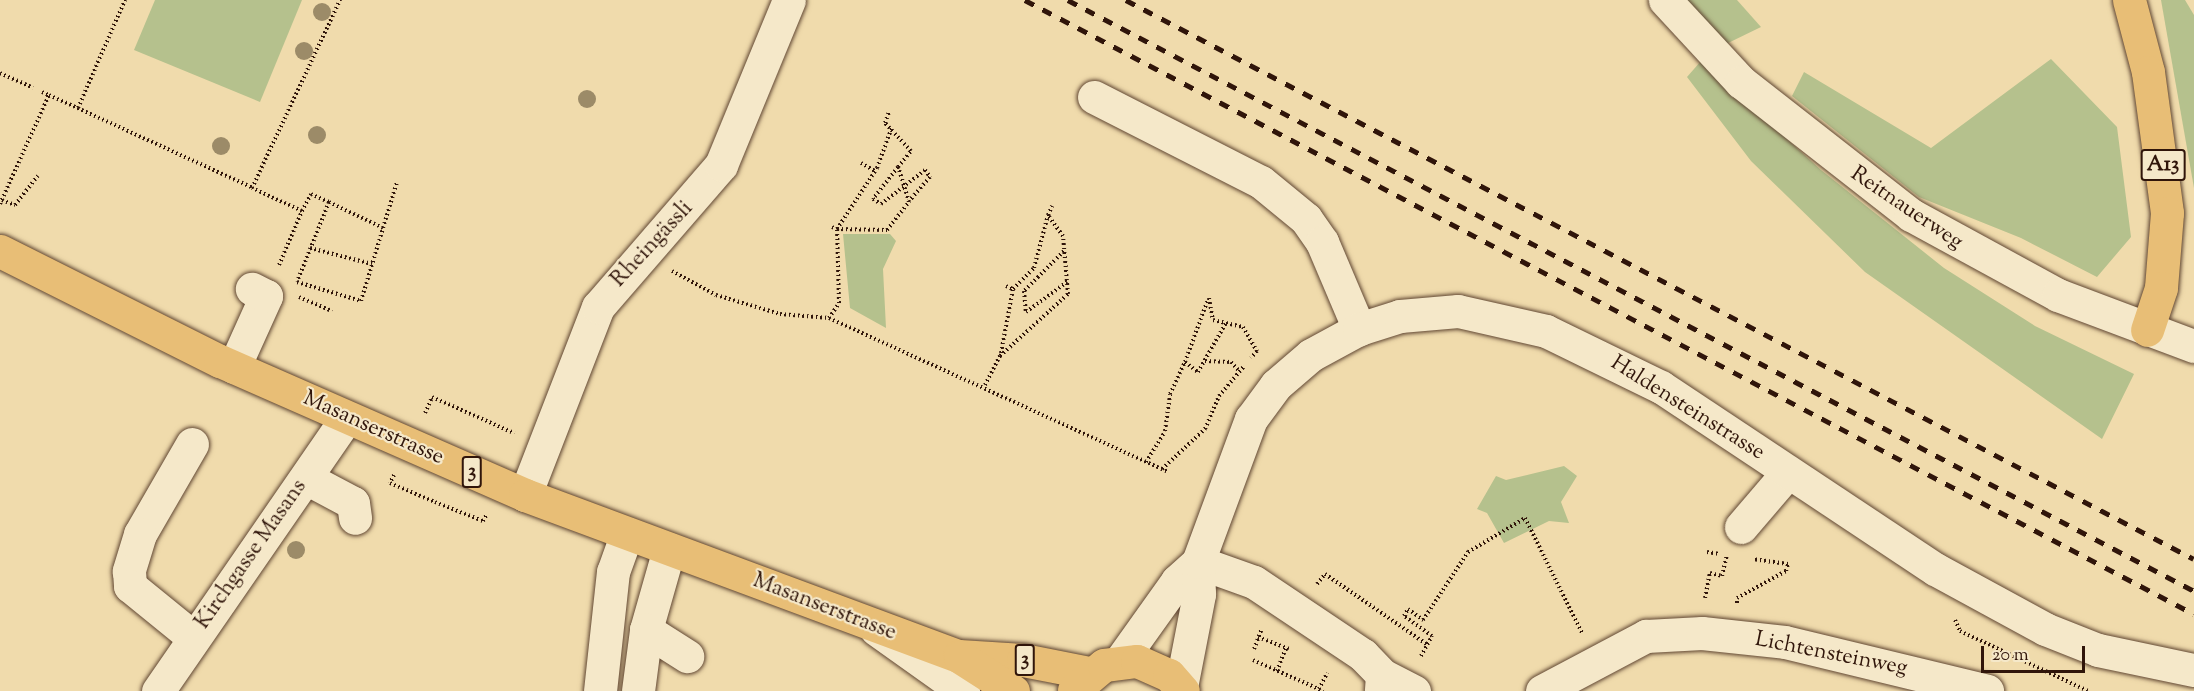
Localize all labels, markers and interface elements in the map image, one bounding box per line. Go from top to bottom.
road number: A13 [2140,147,2186,183]
street label: Reitnauerweg [1845,162,1967,256]
street label: Rheingässli [606,196,700,294]
street label: Haldensteinstrasse [1605,351,1769,467]
street label: Masanserstrasse [298,386,448,472]
road number: 3 [462,454,482,490]
street label: Kirchgasse Masans [190,475,314,635]
street label: Masanserstrasse [749,569,899,647]
street label: Lichtensteinweg [1753,627,1909,683]
scale bar [1984,634,2088,672]
road number: 3 [1014,642,1036,678]
text: 20 m [1992,643,2029,669]

